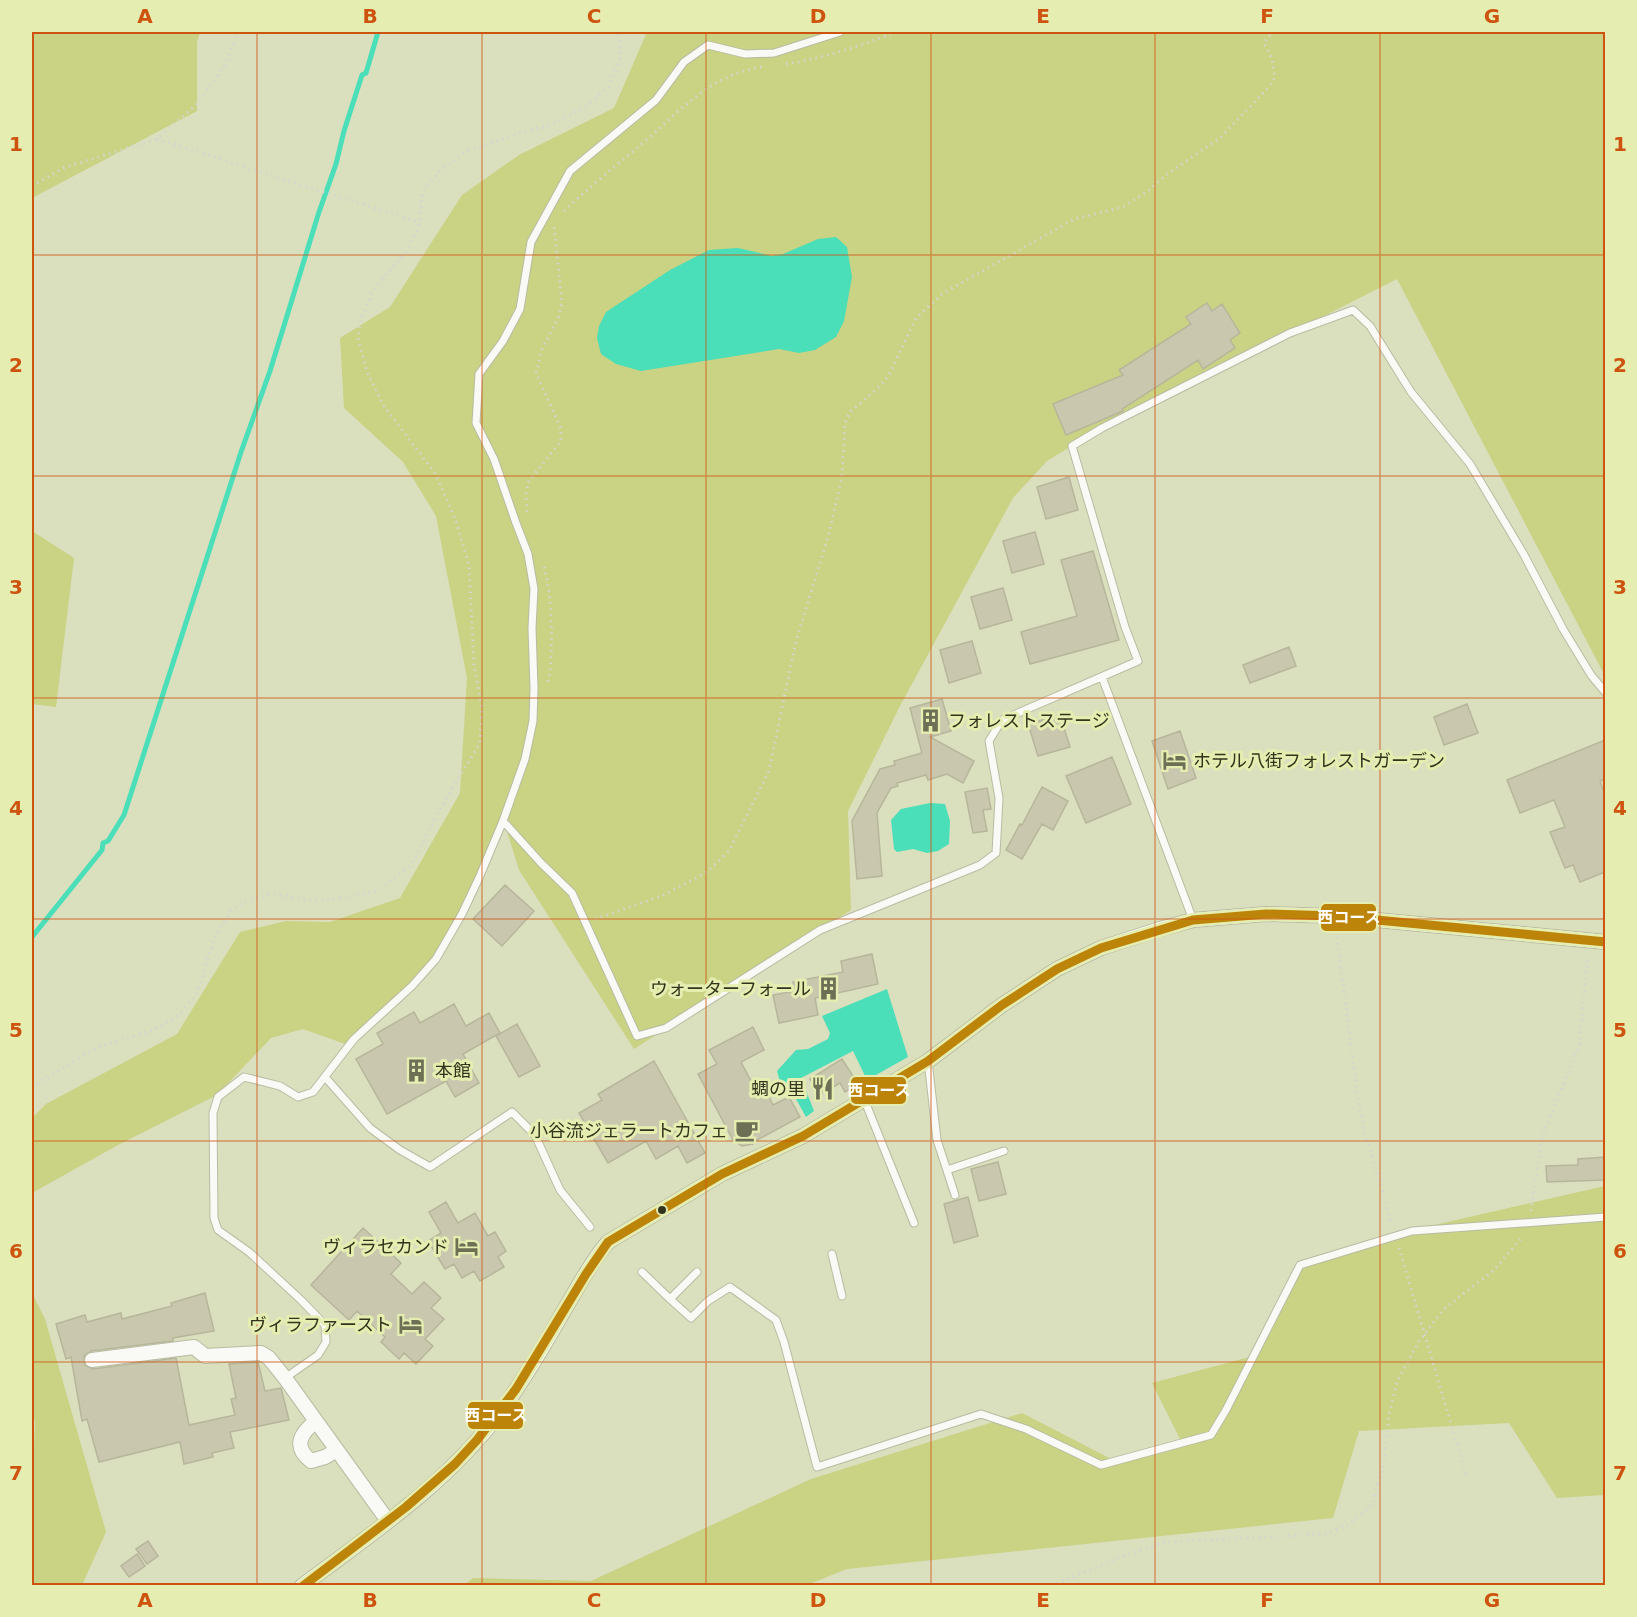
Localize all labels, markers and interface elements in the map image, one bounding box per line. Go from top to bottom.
text: A [137,4,153,28]
text: B [362,4,378,28]
text: C [587,4,601,28]
text: D [810,4,826,28]
text: E [1036,4,1050,28]
text: F [1260,4,1274,28]
text: G [1484,4,1500,28]
text: 1 [9,132,23,156]
text: 1 [1613,132,1627,156]
text: 2 [9,353,23,377]
text: 2 [1613,353,1627,377]
text: 3 [9,575,23,599]
text: 3 [1613,575,1627,599]
building icon: フォレストステージ [917,707,943,733]
place label: フォレストステージ [948,710,1110,731]
hotel icon: ホテル八街フォレストガーデン [1162,747,1188,773]
place label: ホテル八街フォレストガーデン [1193,750,1445,771]
text: 4 [9,796,23,820]
text: 4 [1613,796,1627,820]
line badge: 西コース [1320,903,1377,932]
text: 西コース [1317,908,1381,927]
building icon: ウォーターフォール [816,975,842,1001]
place label: ウォーターフォール [650,978,811,999]
text: 5 [9,1018,23,1042]
text: 5 [1613,1018,1627,1042]
building icon: 本館 [404,1057,430,1083]
place label: 本館 [435,1060,471,1081]
restaurant icon: 蜩の里 [810,1075,836,1101]
line badge: 西コース [850,1076,907,1105]
place label: 蜩の里 [751,1078,805,1099]
text: 西コース [847,1081,911,1100]
cafe icon: 小谷流ジェラートカフェ [733,1117,759,1143]
place label: 小谷流ジェラートカフェ [530,1120,728,1141]
unlabelled marker [656,1204,668,1216]
hotel icon: ヴィラセカンド [454,1233,480,1259]
place label: ヴィラセカンド [323,1236,449,1257]
text: 6 [9,1239,23,1263]
text: 6 [1613,1239,1627,1263]
hotel icon: ヴィラファースト [397,1311,423,1337]
place label: ヴィラファースト [249,1314,392,1335]
line badge: 西コース [467,1401,524,1430]
text: 西コース [464,1406,528,1425]
text: 7 [9,1461,23,1485]
text: 7 [1613,1461,1627,1485]
text: A [137,1588,153,1612]
text: B [362,1588,378,1612]
text: C [587,1588,601,1612]
text: D [810,1588,826,1612]
text: E [1036,1588,1050,1612]
text: F [1260,1588,1274,1612]
text: G [1484,1588,1500,1612]

